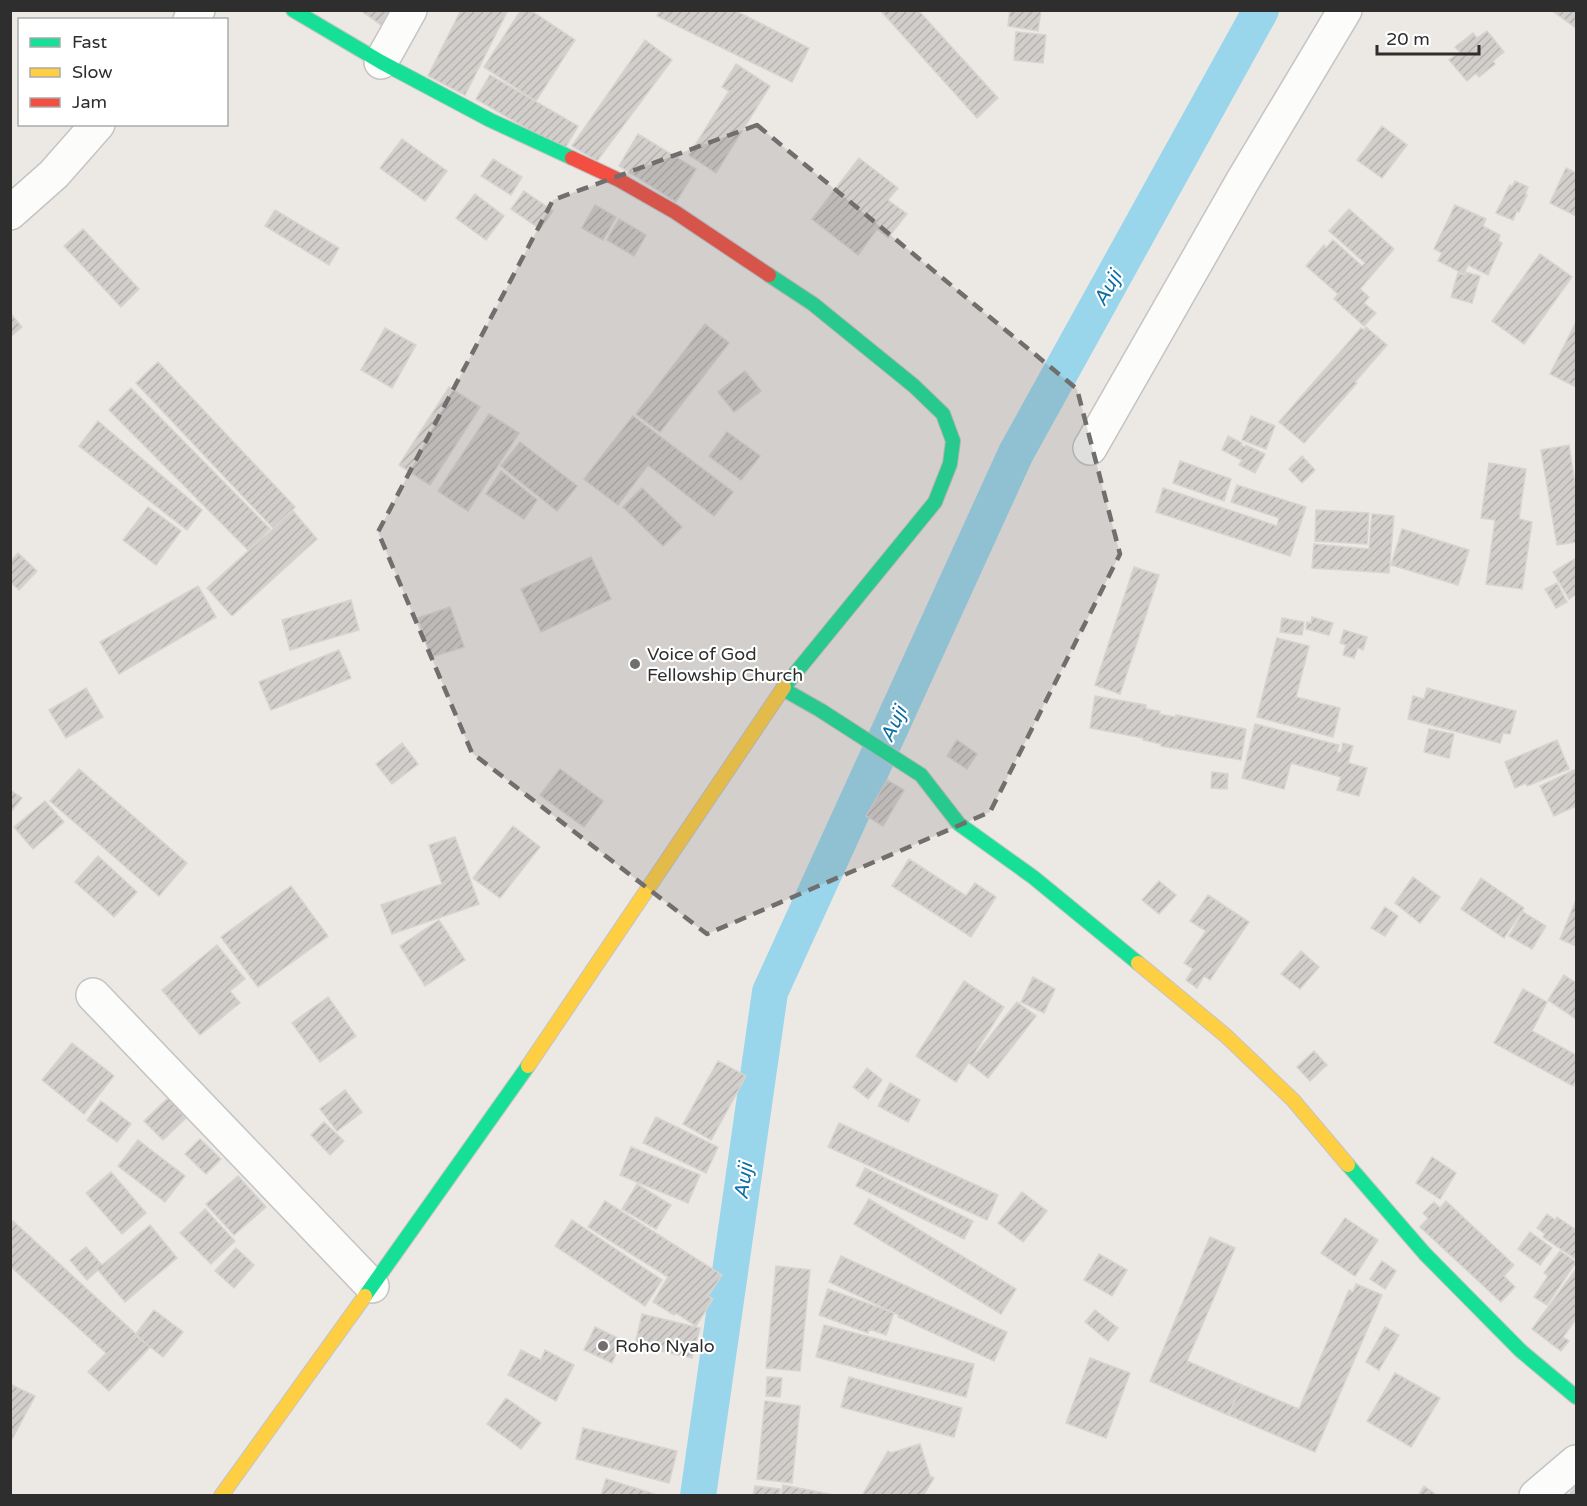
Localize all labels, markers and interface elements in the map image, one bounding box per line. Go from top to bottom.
legend [18,18,228,126]
scale bar [1377,18,1479,56]
text: 20 m [1386,28,1430,50]
text: Fast [72,31,107,53]
text: Slow [72,61,113,83]
text: Jam [72,91,107,113]
water label: Auji [1088,264,1129,310]
place label: Voice of God Fellowship Church [647,643,803,686]
marker: Voice of God Fellowship Church [628,657,642,671]
water label: Auji [875,700,914,746]
water label: Auji [730,1158,759,1201]
place label: Roho Nyalo [615,1335,715,1357]
marker: Roho Nyalo [596,1339,610,1353]

